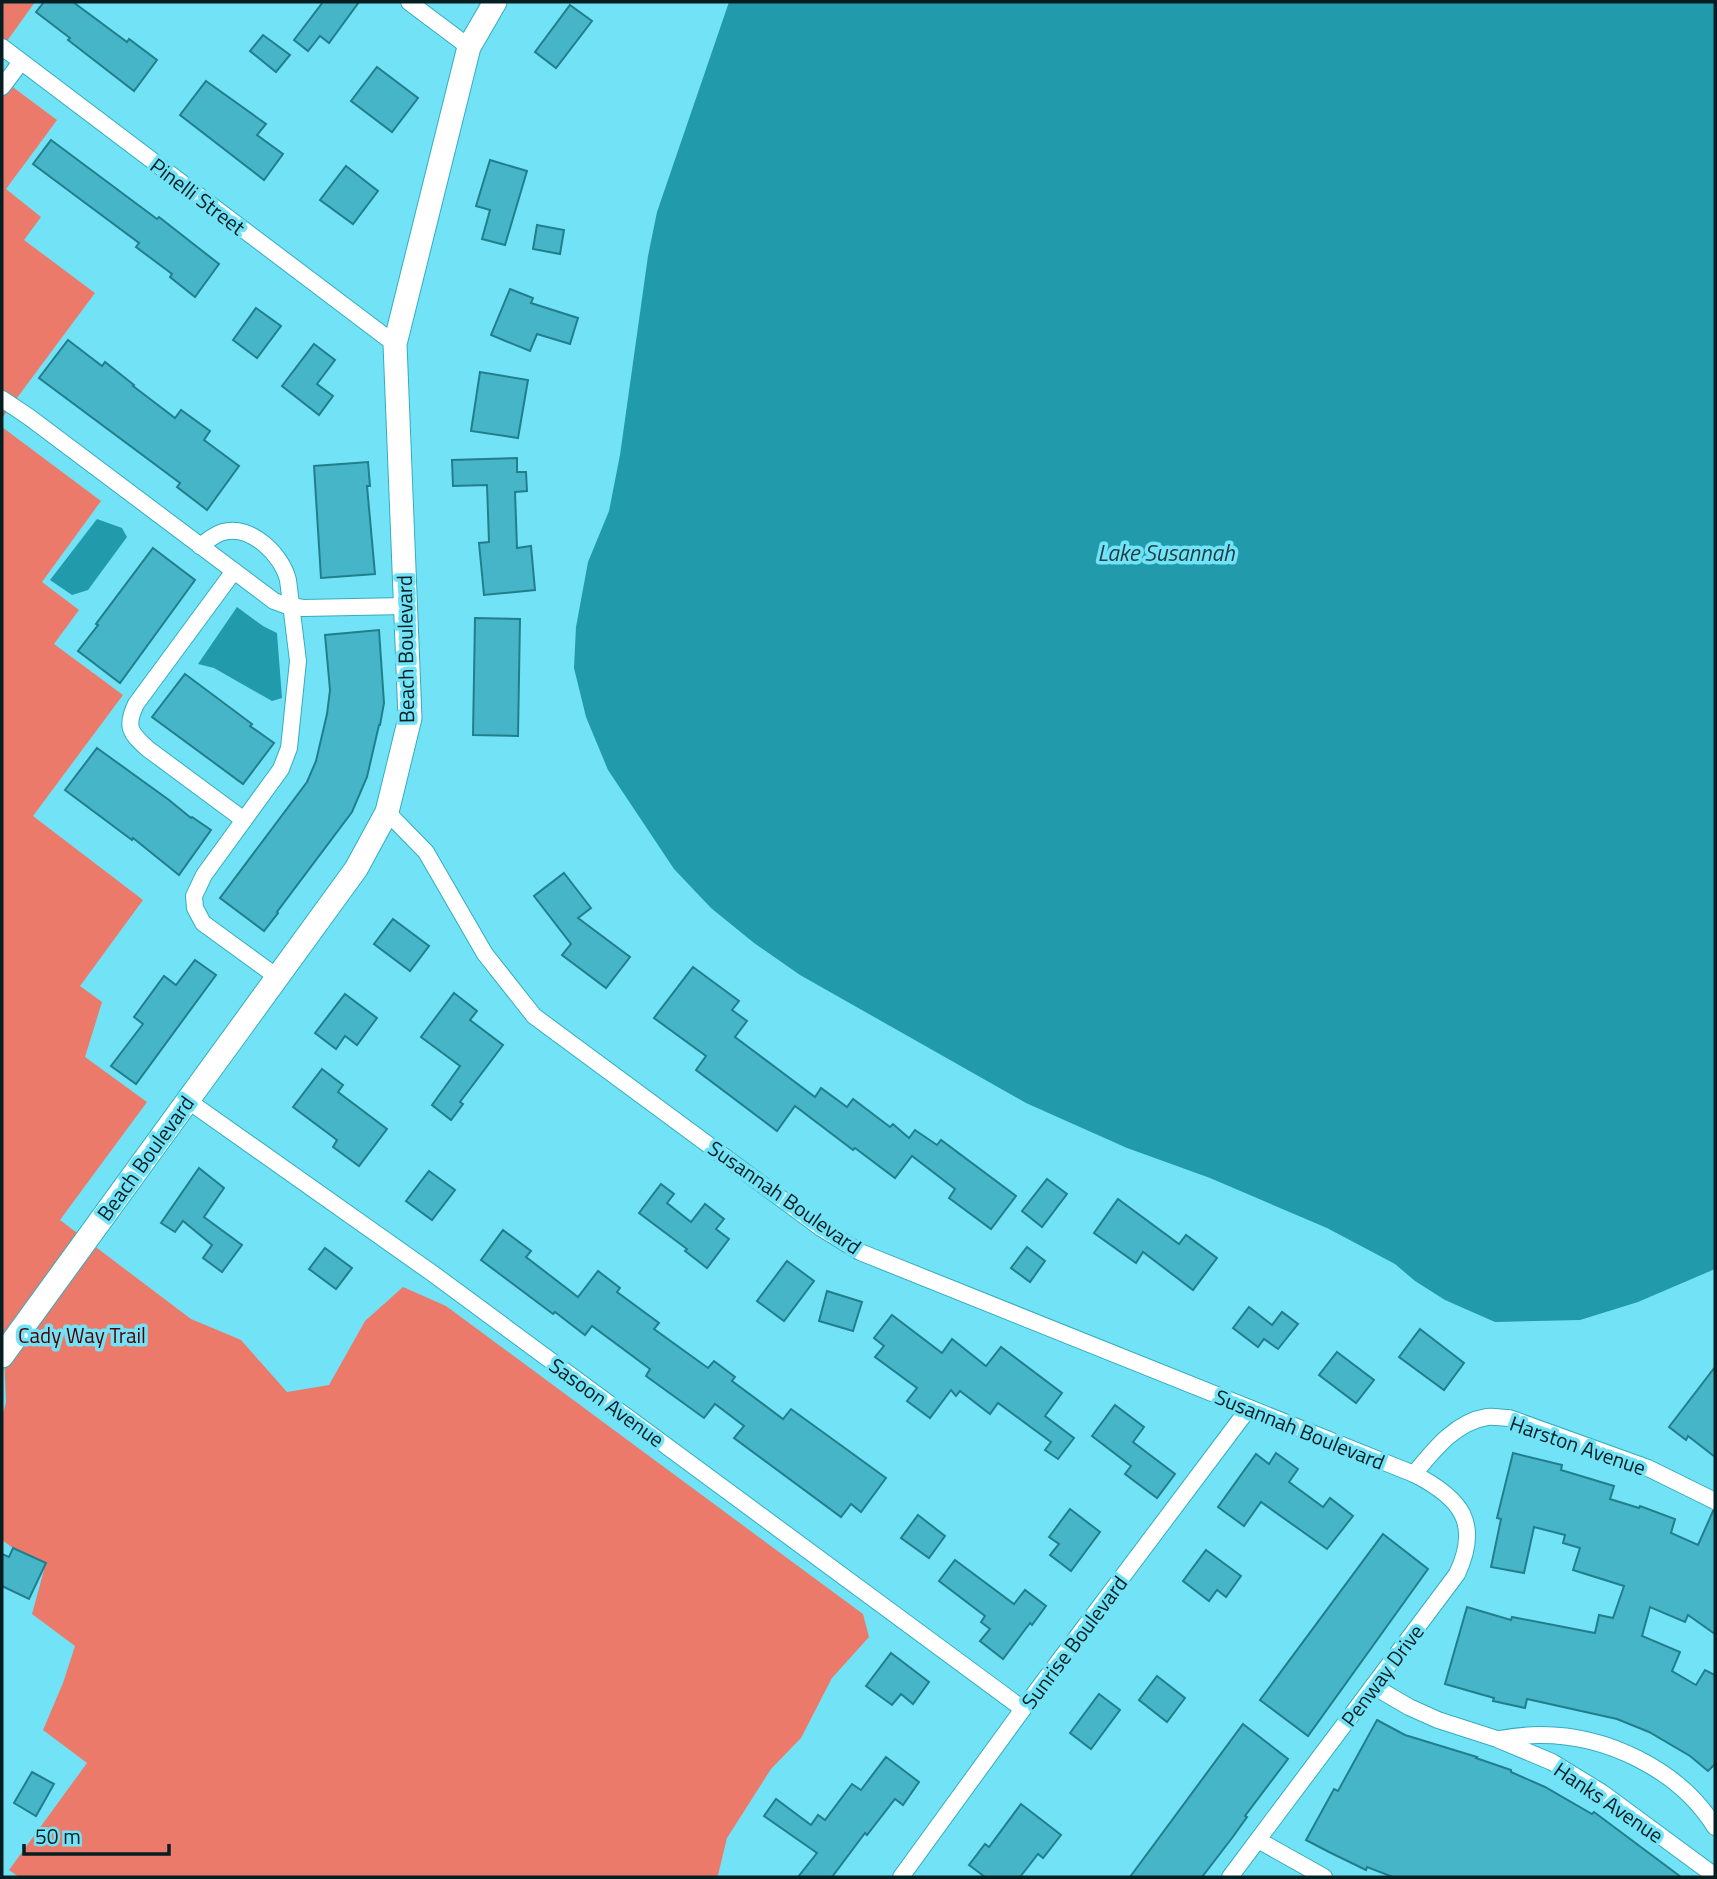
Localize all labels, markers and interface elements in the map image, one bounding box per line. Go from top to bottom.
street label: Pinelli Street [144,150,253,243]
water label: Lake Susannah [1097,535,1235,570]
street label: Beach Boulevard [388,575,422,723]
street label: Beach Boulevard [89,1089,201,1227]
street label: Susannah Boulevard [702,1132,868,1262]
park label: Cady Way Trail [18,1319,146,1351]
street label: Sasoon Avenue [543,1349,671,1455]
street label: Susannah Boulevard [1210,1380,1390,1478]
street label: Harston Avenue [1506,1407,1650,1483]
street label: Sunrise Boulevard [1013,1569,1135,1715]
street label: Penway Drive [1333,1617,1431,1733]
street label: Hanks Avenue [1548,1753,1670,1851]
scale bar [24,1812,170,1856]
text: 50 m [35,1820,81,1852]

